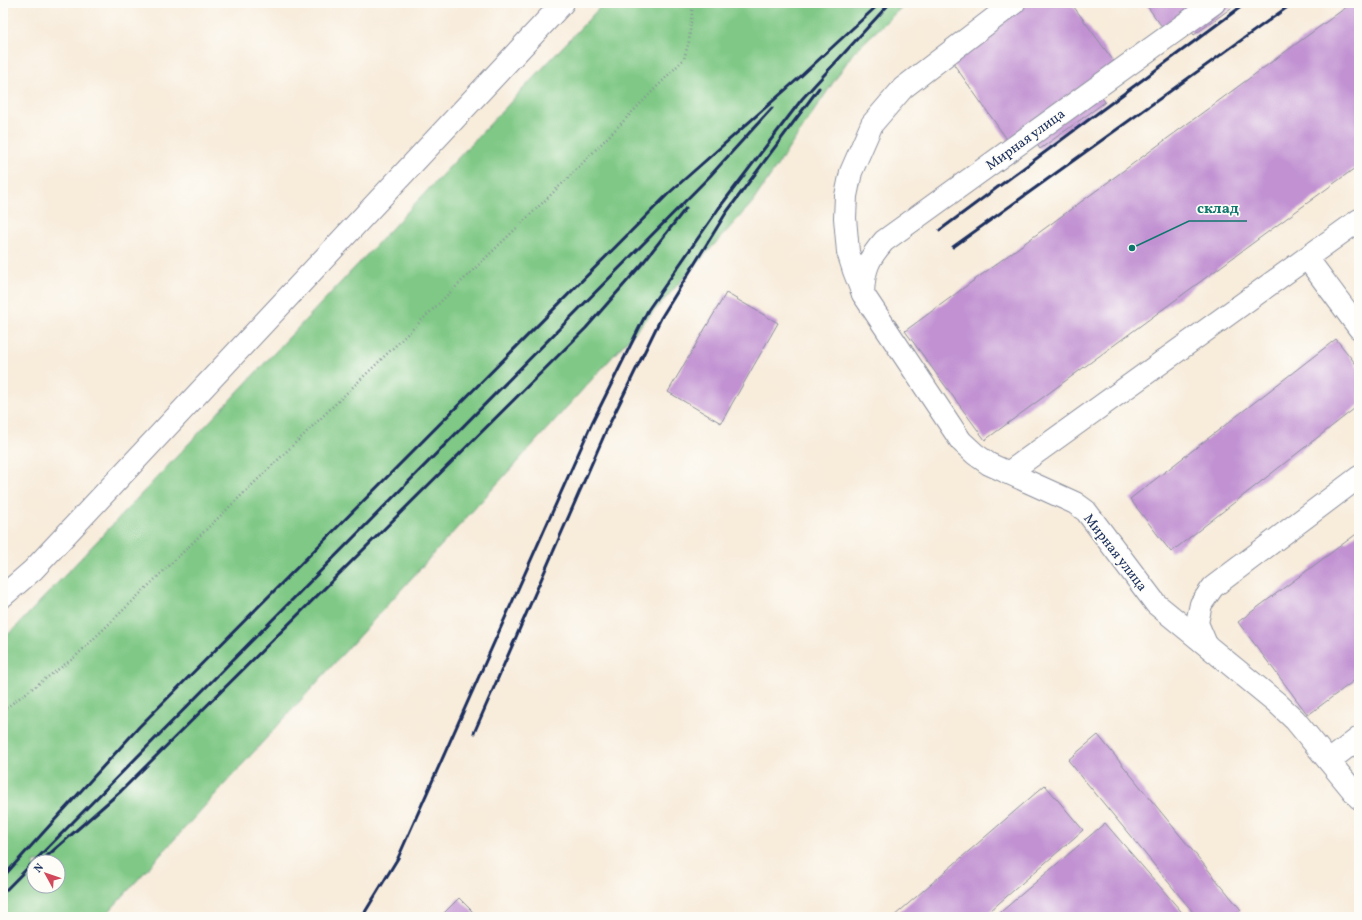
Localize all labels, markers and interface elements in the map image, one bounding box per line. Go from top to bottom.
street label: Мирная улица [982,105,1069,175]
callout: склад [1189,194,1247,221]
text: склад [1197,199,1239,220]
street label: Мирная улица [1078,510,1151,596]
north arrow [26,854,66,894]
text: N [31,861,48,876]

